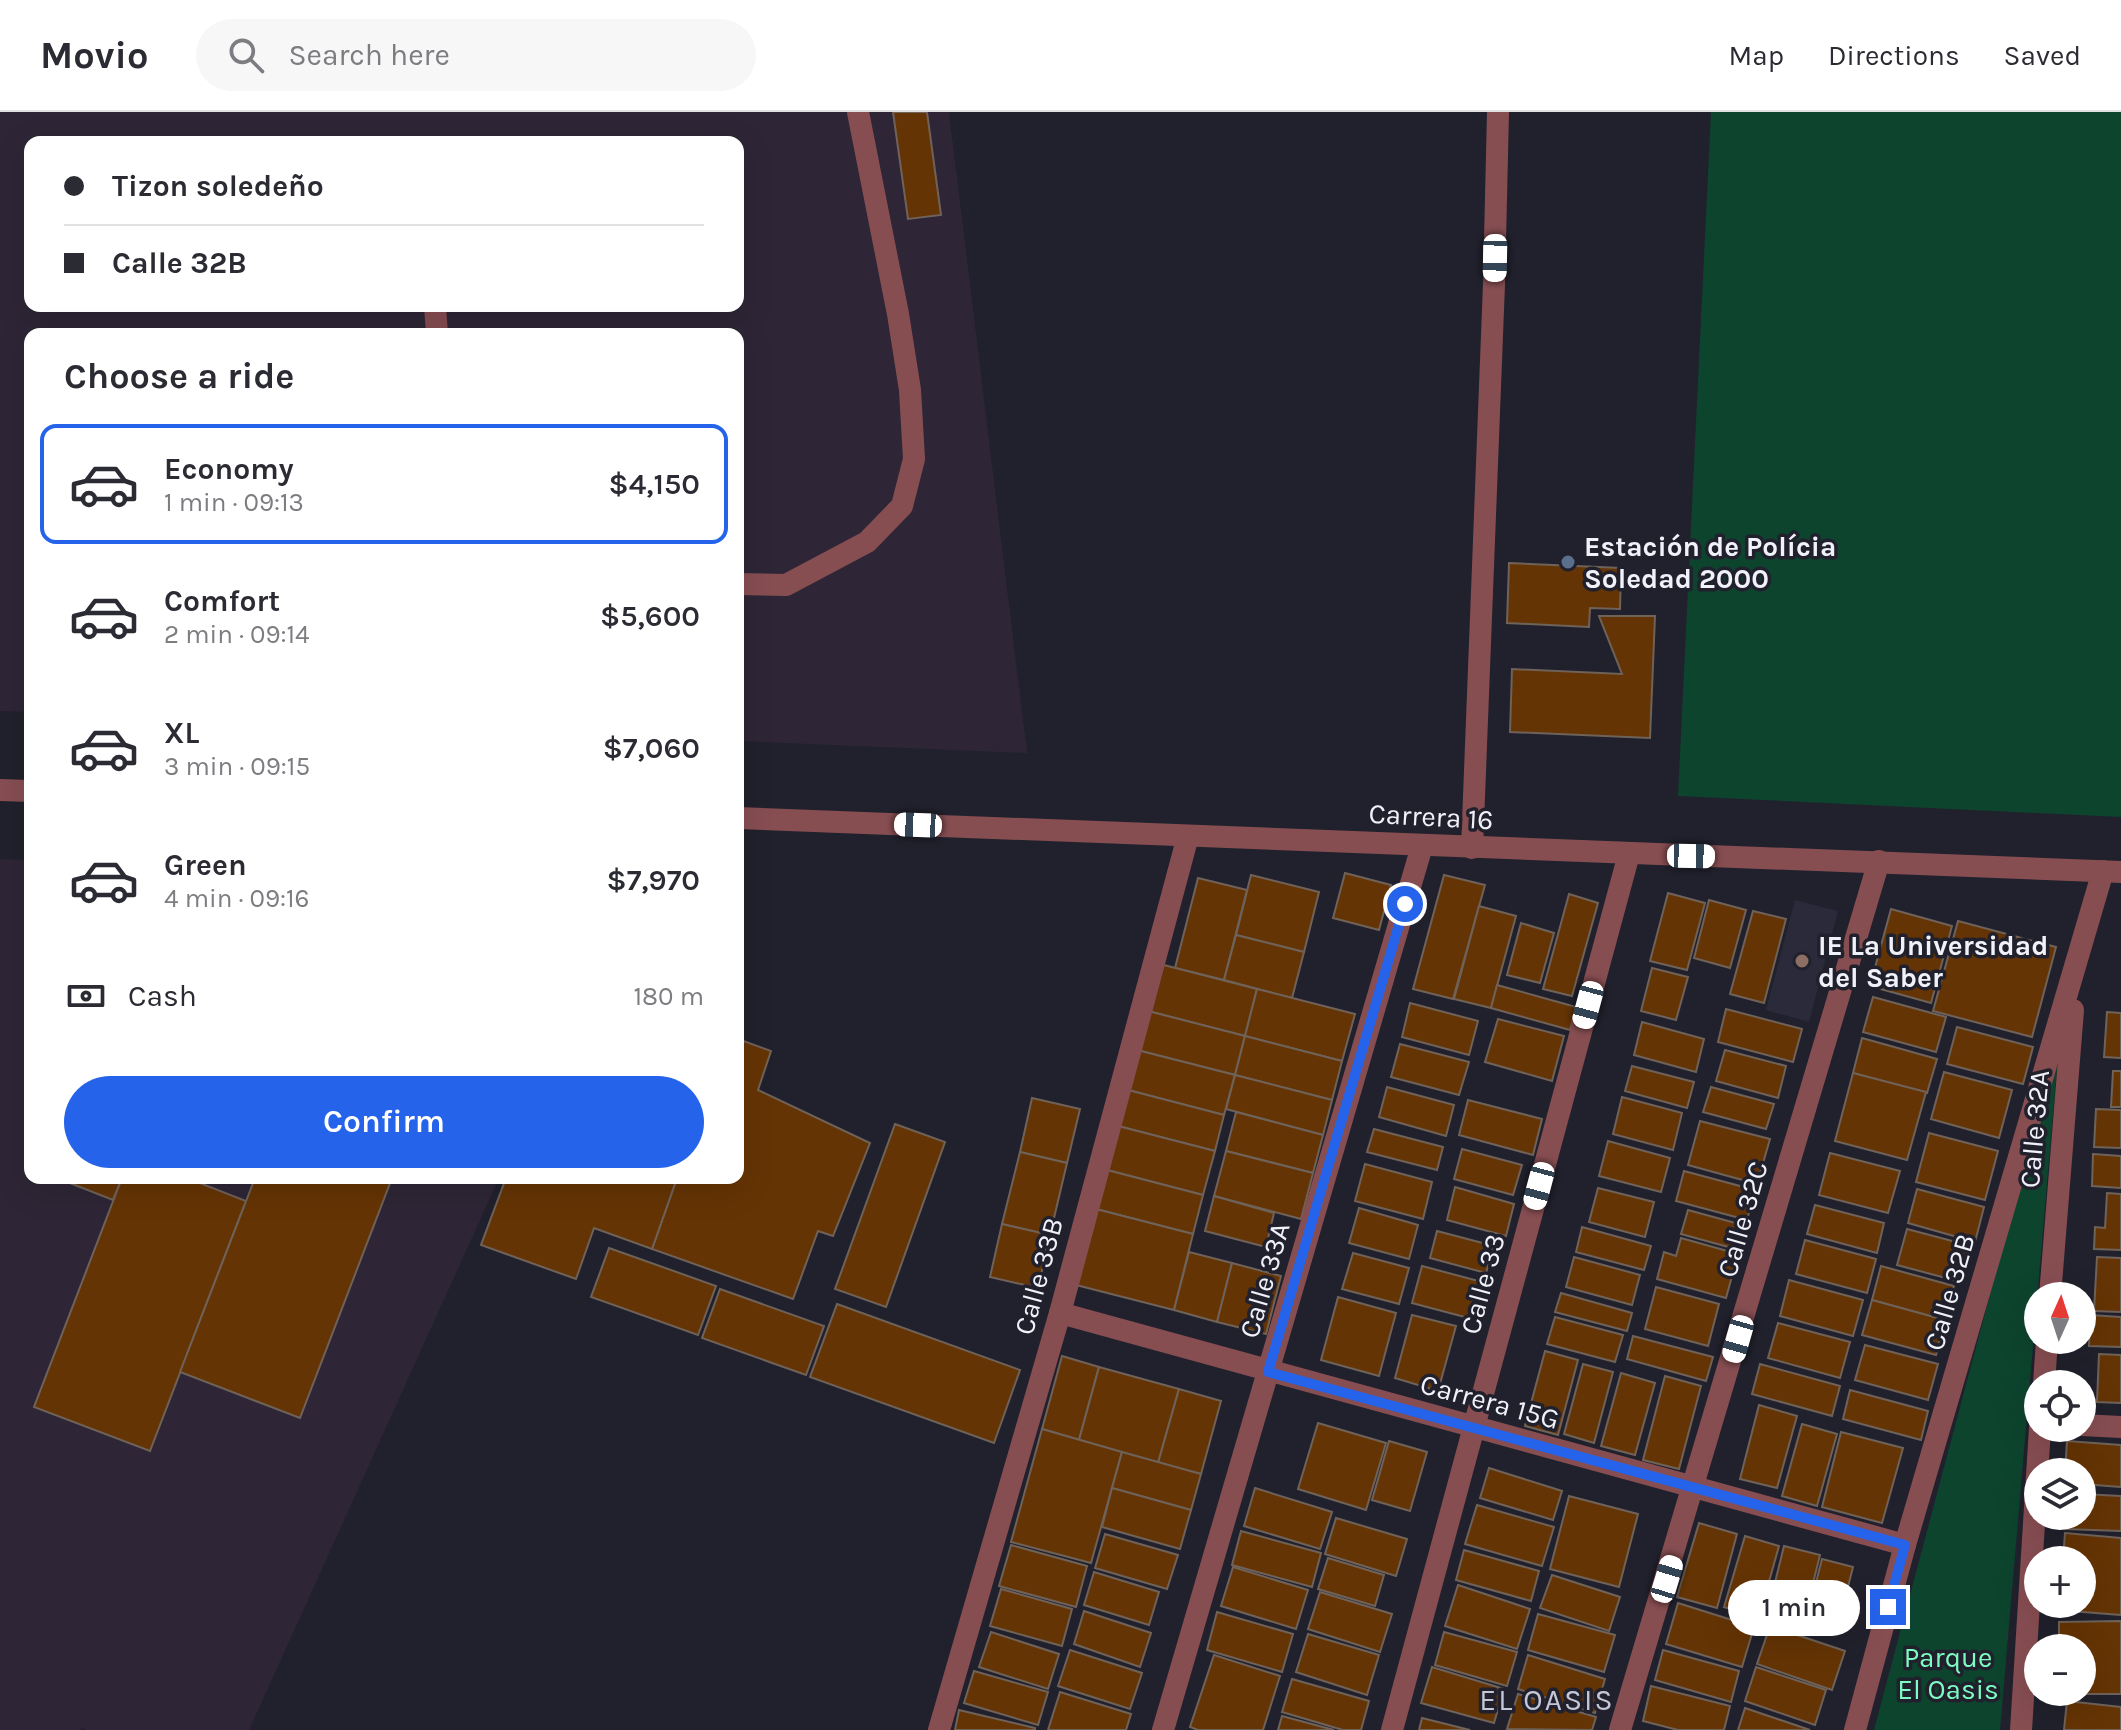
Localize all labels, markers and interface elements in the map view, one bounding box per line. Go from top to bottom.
search box [196,19,756,91]
text: Movio [40,33,148,78]
icon: search [224,33,268,77]
text: Search here [288,37,450,73]
text: Map [1729,39,1784,72]
text: Directions [1828,39,1960,72]
text: Saved [2004,39,2081,72]
text: Tizon soledeño [112,168,324,204]
car [1483,234,1507,282]
text: Calle 32B [112,245,247,281]
text: Choose a ride [64,355,294,397]
icon: car [68,448,140,520]
text: Economy [164,451,294,487]
text: $4,150 [609,466,700,502]
text: 1 min · 09:13 [164,487,304,518]
place label: Estación de Polícia Soledad 2000 [1584,530,1836,595]
marker: Estación de Polícia Soledad 2000 [1559,553,1577,571]
icon: car [68,580,140,652]
text: Comfort [164,583,280,619]
text: $5,600 [600,598,700,634]
text: 2 min · 09:14 [164,619,310,650]
icon: car [68,712,140,784]
text: XL [164,715,199,751]
text: $7,060 [603,730,700,766]
text: 3 min · 09:15 [164,751,310,782]
street label: Carrera 16 [1368,797,1494,836]
car [894,812,942,838]
icon: car [68,844,140,916]
car [1667,844,1715,868]
text: Green [164,847,247,883]
text: $7,970 [606,862,700,898]
text: 4 min · 09:16 [164,883,309,914]
route start [1387,886,1423,922]
place label: IE La Universidad del Saber [1818,929,2048,994]
marker: IE La Universidad del Saber [1793,952,1811,970]
icon: cash [64,974,108,1018]
text: Cash [128,978,197,1014]
car [1570,979,1606,1031]
text: 180 m [634,981,704,1012]
street label: Calle 32A [2013,1069,2056,1189]
button: Confirm [64,1076,704,1168]
street label: Calle 32C [1710,1157,1775,1281]
car [1521,1160,1557,1212]
street label: Calle 33B [1007,1214,1070,1338]
street label: Calle 33A [1232,1219,1297,1342]
street label: Calle 33 [1453,1230,1512,1338]
street label: Calle 32B [1917,1230,1982,1354]
north arrow [2024,1282,2096,1354]
map controls [2024,1282,2096,1706]
car [1720,1313,1756,1365]
street label: Carrera 15G [1417,1367,1563,1436]
button: locate [2024,1370,2096,1442]
button: layers [2024,1458,2096,1530]
button: + [2024,1546,2096,1618]
car [1649,1553,1685,1605]
callout: 1 min [1728,1579,1860,1635]
route end [1870,1589,1906,1625]
text: 1 min [1762,1592,1826,1623]
button: − [2024,1634,2096,1706]
park label: Parque El Oasis [1897,1641,1999,1706]
district label: EL OASIS [1479,1682,1615,1718]

